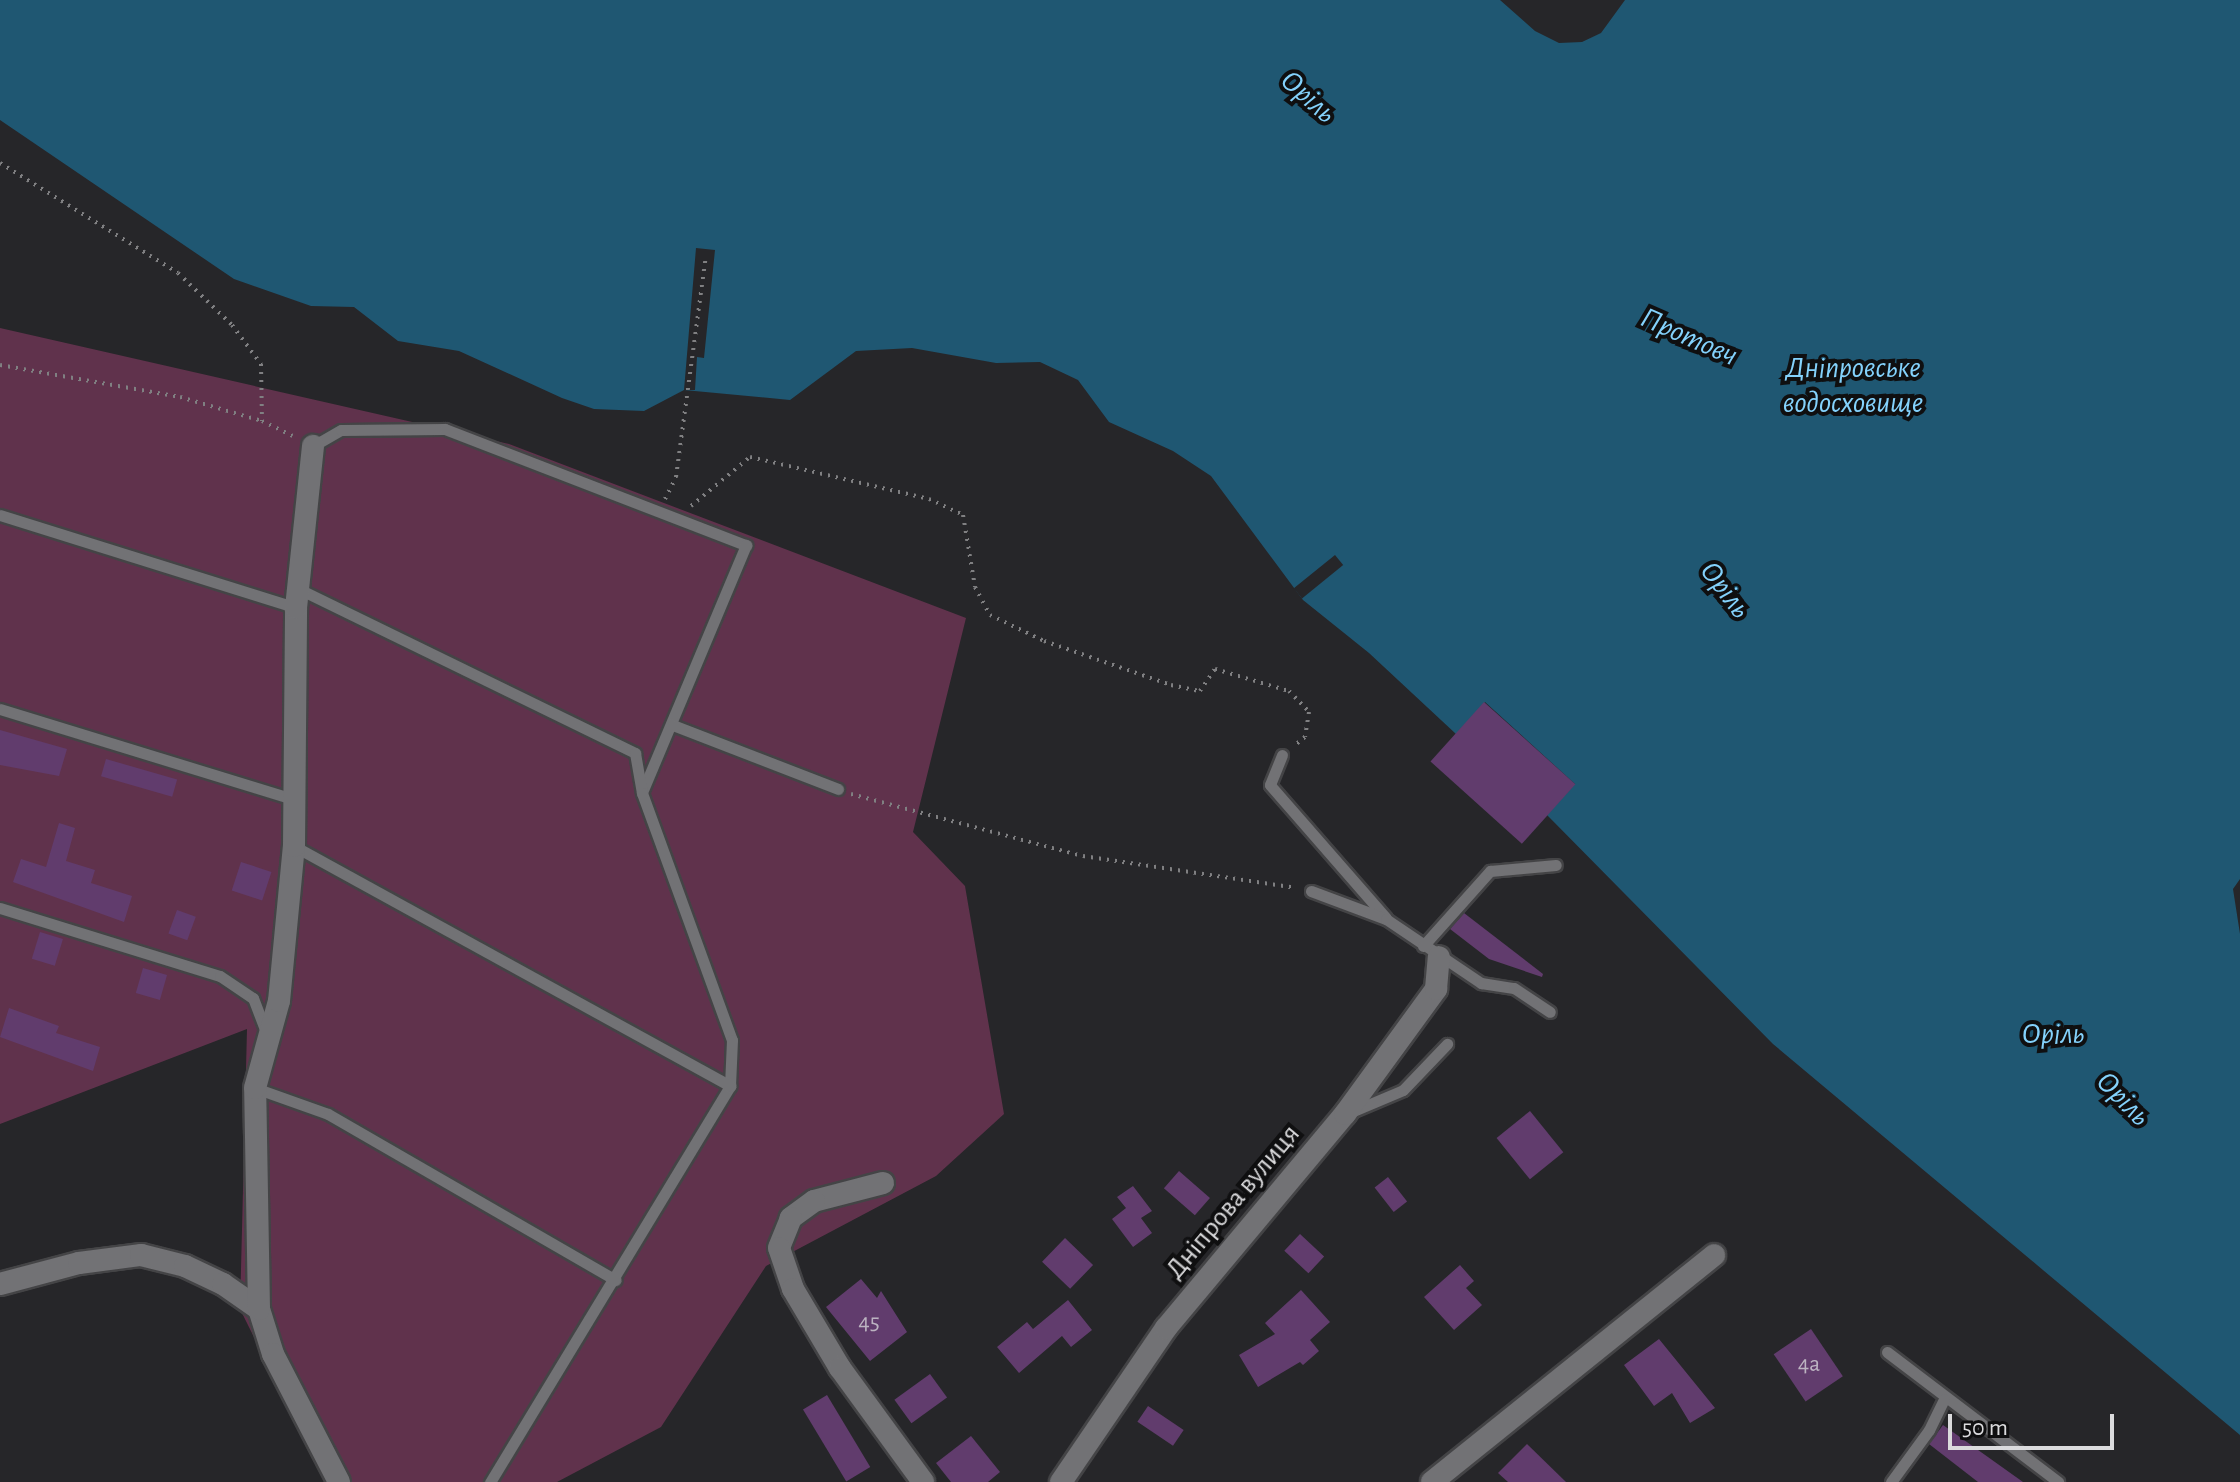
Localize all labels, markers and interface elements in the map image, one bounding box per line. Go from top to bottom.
water label: Оріль [1273,63,1343,131]
water label: Протовч [1635,300,1743,374]
water label: Дніпровське водосховище [1783,350,1923,420]
water label: Оріль [1692,554,1758,626]
water label: Орiль [2022,1016,2084,1052]
water label: Оріль [2088,1064,2158,1134]
street label: Дніпрова вулиця [1159,1118,1307,1286]
house number: 45 [858,1309,880,1337]
house number: 4а [1798,1351,1820,1379]
scale bar [1952,1398,2118,1448]
text: 50 m [1962,1416,2008,1440]

